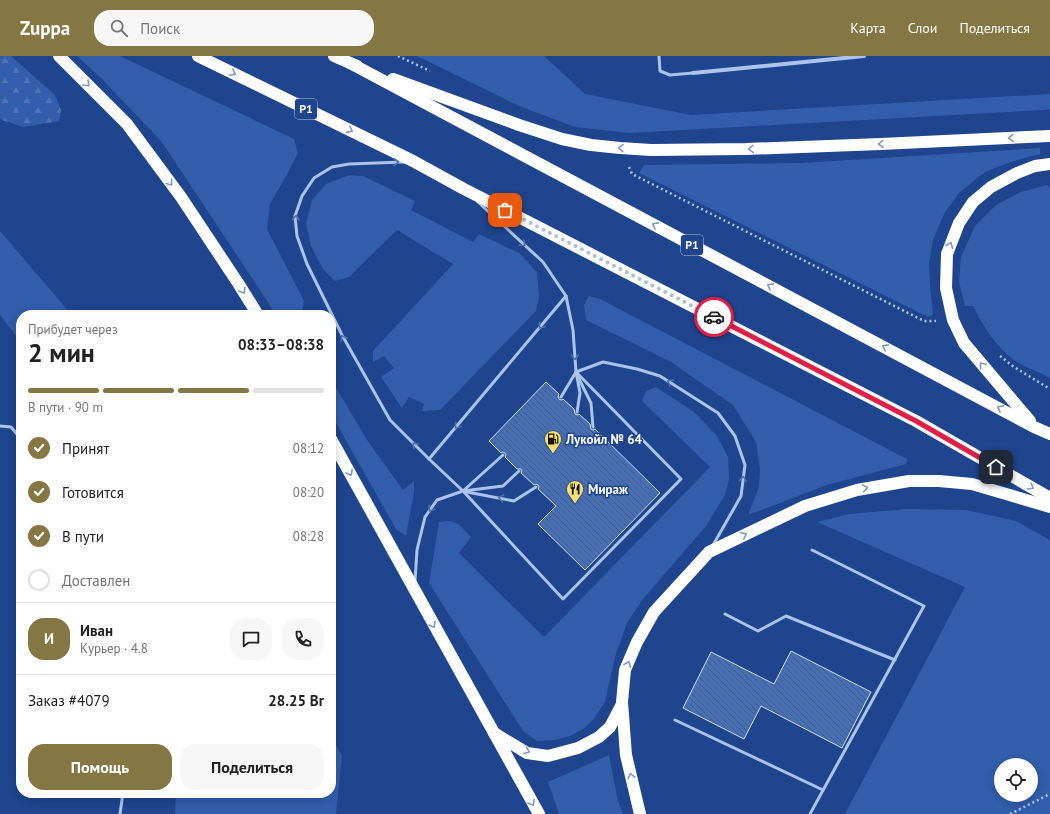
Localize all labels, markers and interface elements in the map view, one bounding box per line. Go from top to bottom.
search box [94,10,374,46]
text: Zuppa [20,16,70,40]
icon: search [108,17,130,39]
text: Поиск [140,19,180,38]
text: Карта [850,19,886,37]
text: Слои [908,19,937,37]
text: Поделиться [959,19,1030,37]
one-way arrow [229,68,236,76]
one-way arrow [82,79,89,87]
road number: Р1 [295,99,317,119]
one-way arrow [345,125,353,133]
one-way arrow [1008,133,1014,142]
one-way arrow [878,140,884,149]
one-way arrow [618,144,624,153]
one-way arrow [748,145,754,153]
one-way arrow [393,158,399,166]
one-way arrow [165,178,172,185]
pin [488,193,522,227]
icon: bag [494,199,516,221]
one-way arrow [292,215,301,221]
one-way arrow [652,223,660,230]
road number: Р1 [681,235,703,255]
one-way arrow [518,239,526,247]
one-way arrow [946,242,954,249]
one-way arrow [767,284,774,291]
one-way arrow [238,286,245,293]
courier [694,297,734,337]
icon: car [703,306,725,328]
text: Прибудет через [28,321,118,338]
one-way arrow [538,321,545,329]
one-way arrow [340,334,348,342]
text: 08:33–08:38 [238,335,324,354]
text: 2 мин [28,336,95,369]
one-way arrow [882,345,889,352]
one-way arrow [570,354,579,360]
one-way arrow [980,362,987,369]
one-way arrow [668,380,675,387]
text: В пути · 90 m [28,399,103,416]
one-way arrow [997,406,1004,413]
one-way arrow [455,421,462,428]
fuel station icon: Лукойл № 64 [543,429,563,454]
place label: Лукойл № 64 [565,431,643,448]
icon: check [28,437,50,459]
text: Принят [62,439,109,458]
text: 08:12 [293,440,324,457]
one-way arrow [412,442,420,450]
pin [979,450,1013,484]
icon: home [985,456,1007,478]
one-way arrow [345,469,352,476]
one-way arrow [738,476,747,482]
restaurant icon: Мираж [565,479,585,504]
icon: check [28,481,50,503]
place label: Мираж [588,481,629,498]
text: Готовится [62,483,124,502]
one-way arrow [1027,483,1034,490]
text: 08:20 [293,484,324,501]
one-way arrow [862,484,868,493]
one-way arrow [498,495,505,503]
one-way arrow [428,505,436,512]
icon: check [28,525,50,547]
text: В пути [62,527,104,546]
text: 08:28 [293,528,324,545]
one-way arrow [740,532,747,540]
text: Доставлен [62,571,130,590]
button: chat [230,618,272,660]
button: phone [282,618,324,660]
one-way arrow [429,620,436,628]
text: Иван [80,621,113,640]
text: И [44,629,54,648]
text: Курьер · 4.8 [80,640,148,657]
one-way arrow [623,660,631,668]
text: Заказ #4079 [28,691,110,710]
text: 28.25 Br [268,691,324,710]
button: Помощь [28,744,172,790]
button: Поделиться [180,744,324,790]
one-way arrow [523,747,530,755]
map controls [994,758,1038,802]
button: locate [994,758,1038,802]
one-way arrow [627,773,636,780]
one-way arrow [528,799,535,806]

